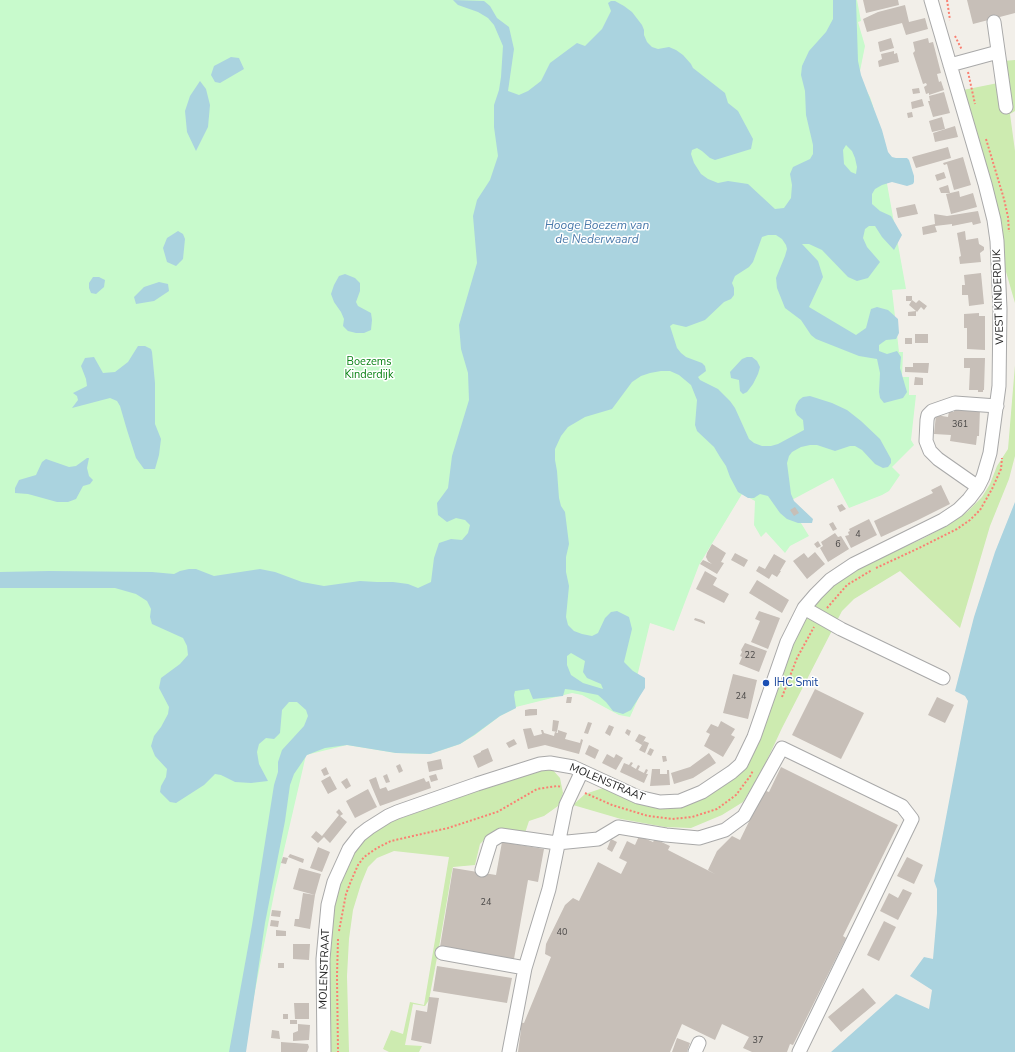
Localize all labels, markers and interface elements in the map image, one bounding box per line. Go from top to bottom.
water label: Hooge Boezem van de Nederwaard [545,219,649,247]
street label: WEST KINDERDIJK [991,249,1007,345]
park label: Boezems Kinderdijk [345,355,393,381]
house number: 361 [952,420,968,430]
house number: 4 [855,530,861,540]
house number: 6 [835,540,841,550]
house number: 22 [745,651,755,661]
place label: IHC Smit [774,676,818,690]
marker: IHC Smit [761,678,771,688]
house number: 24 [736,692,746,702]
street label: MOLENSTRAAT [567,761,647,805]
house number: 24 [481,898,491,908]
street label: MOLENSTRAAT [317,928,333,1010]
house number: 40 [557,928,567,938]
house number: 37 [753,1036,763,1046]

